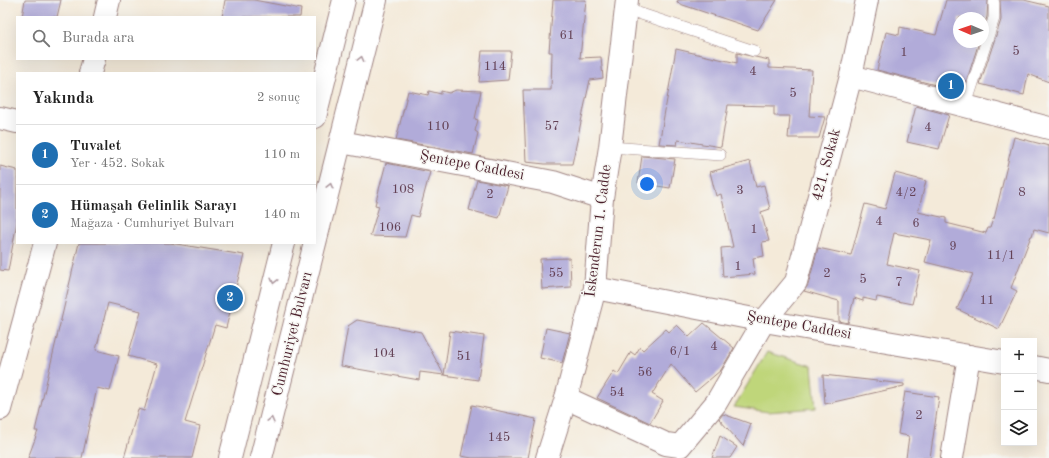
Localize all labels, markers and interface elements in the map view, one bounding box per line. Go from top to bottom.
north arrow [953,12,989,48]
search box [16,16,316,60]
icon: search [30,27,52,49]
house number: 61 [559,29,575,42]
text: Burada ara [62,31,134,46]
house number: 5 [1012,45,1020,58]
house number: 1 [900,46,908,59]
one-way arrow [356,56,365,63]
house number: 114 [484,60,506,73]
house number: 4 [749,65,757,78]
pin: 1 [938,71,964,101]
house number: 5 [789,87,797,100]
text: Yakında [32,90,94,107]
text: 2 sonuç [257,91,300,104]
house number: 110 [427,120,449,133]
house number: 57 [544,120,560,133]
house number: 4 [924,121,932,134]
street label: 421. Sokak [810,127,844,203]
text: Tuvalet [70,139,121,154]
text: 1 [41,148,49,161]
text: 110 m [263,148,300,161]
street label: Şentepe Caddesi [419,149,525,183]
text: Yer · 452. Sokak [70,157,165,170]
street label: İskenderun 1. Cadde [580,163,615,298]
your location [637,174,657,194]
one-way arrow [325,182,334,189]
house number: 108 [392,183,414,196]
house number: 3 [736,184,744,197]
house number: 4/2 [896,186,916,199]
house number: 8 [1018,186,1026,199]
house number: 2 [486,188,494,201]
text: Hümaşah Gelinlik Sarayı [70,199,237,214]
text: 2 [41,208,49,221]
text: 140 m [263,208,300,221]
house number: 4 [875,215,883,228]
text: Mağaza · Cumhuriyet Bulvarı [70,217,234,230]
house number: 6 [912,217,920,230]
house number: 106 [379,221,401,234]
house number: 1 [750,223,758,236]
house number: 9 [949,240,957,253]
house number: 11/1 [987,249,1015,262]
house number: 1 [734,260,742,273]
house number: 55 [548,267,564,280]
house number: 2 [823,267,831,280]
street label: Cumhuriyet Bulvarı [270,270,316,398]
house number: 5 [859,273,867,286]
house number: 7 [895,276,903,289]
one-way arrow [271,278,279,284]
pin: 2 [217,283,243,313]
house number: 11 [979,294,995,307]
street label: Şentepe Caddesi [746,309,852,343]
map controls [1001,338,1037,446]
button: + [1001,338,1037,374]
house number: 4 [710,340,718,353]
house number: 6/1 [670,345,690,358]
house number: 104 [373,347,395,360]
house number: 51 [456,350,472,363]
house number: 56 [637,366,653,379]
button: − [1001,374,1037,410]
house number: 54 [609,386,625,399]
house number: 2 [915,409,923,422]
button: layers [1001,410,1037,446]
one-way arrow [266,417,275,424]
house number: 145 [488,431,510,444]

